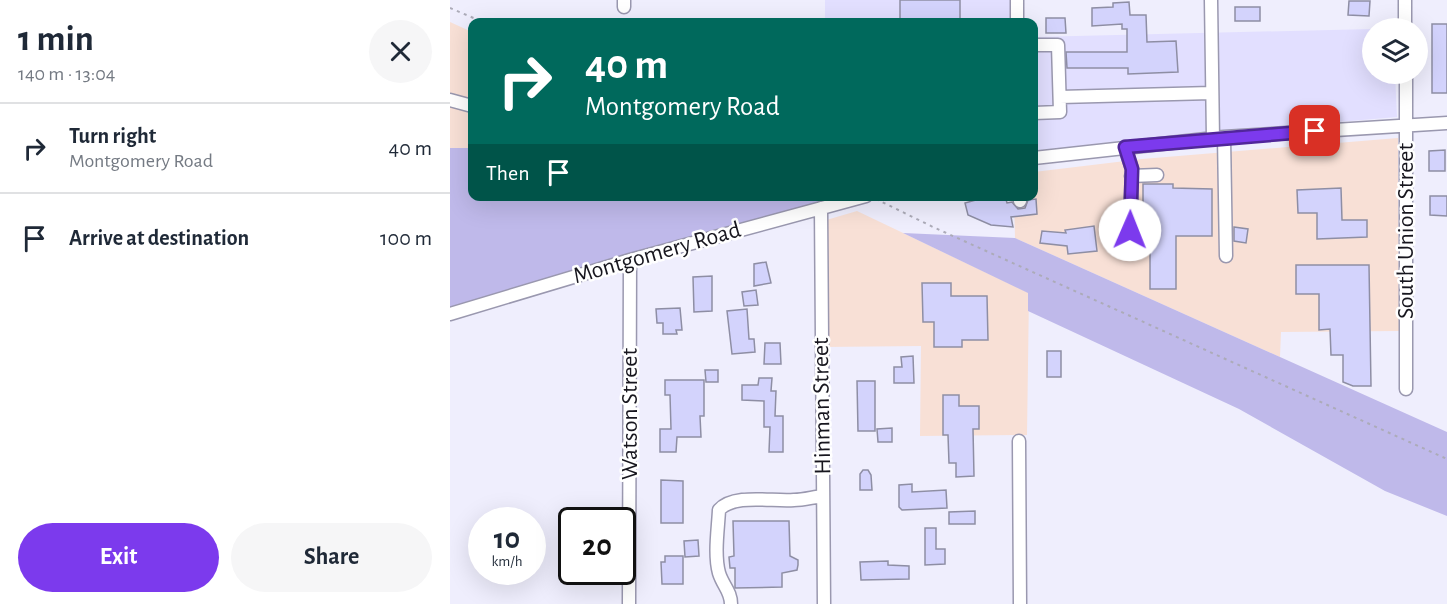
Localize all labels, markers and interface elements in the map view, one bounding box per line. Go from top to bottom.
map controls [1362,18,1428,84]
button: layers [1362,18,1428,84]
button: close [369,20,432,83]
text: 1 min [18,21,94,57]
icon: right [486,42,564,120]
text: 40 m [585,44,668,86]
text: 140 m · 13:04 [18,64,115,84]
text: Montgomery Road [585,93,780,120]
pin [1289,105,1340,156]
icon: arrive [1298,114,1331,147]
text: Turn right [69,125,156,147]
icon: right [18,132,51,165]
text: 40 m [389,137,432,159]
street label: South Union Street [1394,143,1418,319]
text: Montgomery Road [69,151,213,171]
icon: arrive [542,156,575,189]
text: Then [486,162,530,184]
position arrow [1098,198,1162,262]
street label: Montgomery Road [571,218,743,288]
icon: arrive [18,222,51,255]
text: Arrive at destination [69,227,249,249]
text: 100 m [380,227,432,249]
street label: Hinman Street [809,337,835,475]
street label: Watson Street [618,348,642,480]
speed limit sign: 20 [558,507,636,585]
button: Exit [18,523,219,592]
button: Share [231,523,432,592]
text: 10 [494,524,520,554]
text: km/h [492,554,522,569]

